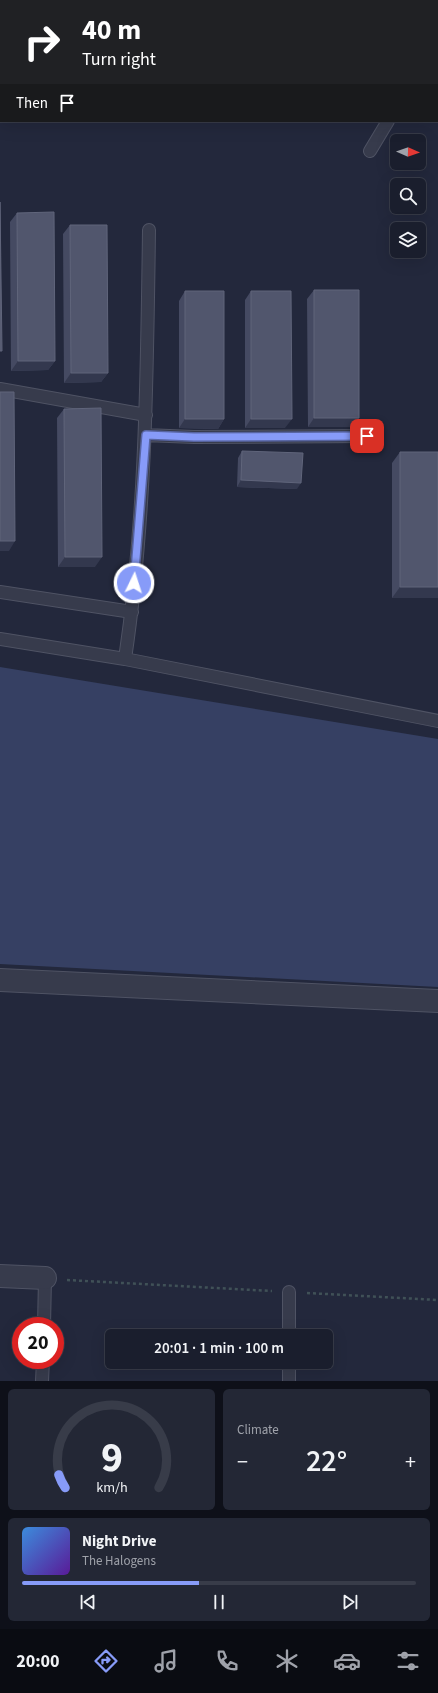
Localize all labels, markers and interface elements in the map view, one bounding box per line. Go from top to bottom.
text: 40 m [82,10,141,50]
icon: right [16,16,68,68]
text: Turn right [82,47,156,72]
icon: arrive [56,92,78,114]
text: Then [16,93,48,114]
north arrow [390,134,426,170]
map controls [390,134,426,258]
button: search [390,178,426,214]
button: layers [390,222,426,258]
pin [350,419,384,453]
icon: arrive [356,425,378,447]
position arrow [113,562,155,604]
speed limit sign: 20 [12,1317,64,1369]
text: 20:01 · 1 min · 100 m [154,1338,284,1359]
text: Climate [237,1421,279,1439]
text: 9 [101,1427,122,1487]
text: 22° [306,1440,347,1483]
text: − [237,1446,248,1478]
text: + [405,1446,416,1478]
text: km/h [96,1476,127,1497]
text: Night Drive [82,1531,157,1552]
text: The Halogens [82,1552,156,1570]
icon: previous [77,1591,99,1613]
icon: pause [208,1591,230,1613]
icon: next [339,1591,361,1613]
icon: directions [92,1647,120,1675]
icon: music [152,1647,180,1675]
icon: phone [213,1647,241,1675]
icon: climate [273,1647,301,1675]
icon: car [333,1647,361,1675]
icon: filters [394,1647,422,1675]
text: 20:00 [16,1649,60,1674]

